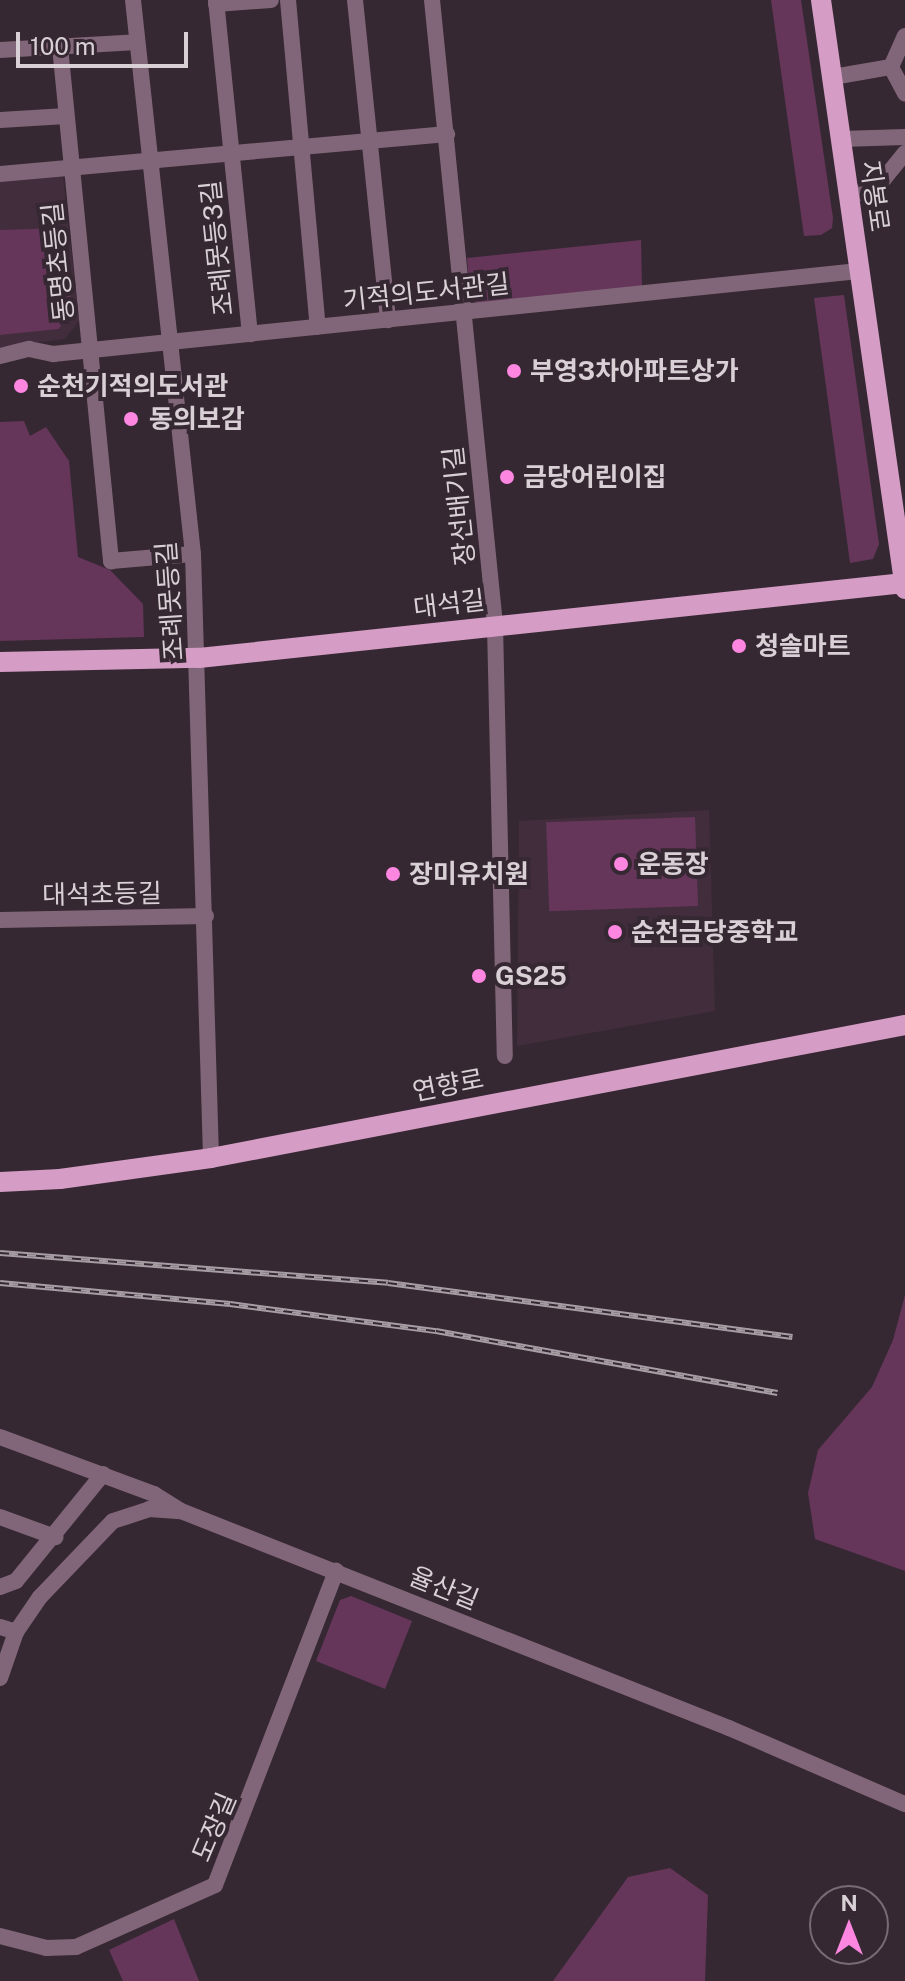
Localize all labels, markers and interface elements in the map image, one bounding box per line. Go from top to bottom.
scale bar [20,16,192,66]
text: 100 m [30,32,96,60]
street label: 지봉로 [855,158,895,234]
street label: 조례못등3길 [194,179,240,317]
street label: 동명초등길 [36,201,80,323]
street label: 기적의도서관길 [341,268,511,316]
place label: 부영3차아파트상가 [530,355,739,387]
marker: 부영3차아파트상가 [505,362,523,380]
place label: 순천기적의도서관 [37,370,228,402]
marker: 순천기적의도서관 [12,377,30,395]
place label: 동의보감 [149,403,245,435]
marker: 동의보감 [120,408,142,430]
street label: 장선배기길 [437,445,481,567]
place label: 금당어린이집 [523,461,667,493]
marker: 금당어린이집 [498,468,516,486]
street label: 조례못등길 [150,540,190,662]
street label: 대석길 [411,584,487,624]
place label: 청솔마트 [755,630,851,662]
marker: 청솔마트 [730,637,748,655]
place label: 운동장 [637,848,709,880]
marker: 운동장 [612,855,630,873]
place label: 장미유치원 [409,858,529,890]
marker: 장미유치원 [384,865,402,883]
street label: 대석초등길 [42,877,162,911]
place label: 순천금당중학교 [631,916,798,948]
marker: 순천금당중학교 [606,923,624,941]
place label: GS25 [495,960,567,992]
marker: GS25 [470,967,488,985]
street label: 연향로 [410,1063,486,1107]
street label: 율산길 [405,1560,483,1616]
street label: 도장길 [186,1788,242,1866]
north arrow [809,1885,889,1965]
text: N [840,1890,858,1916]

